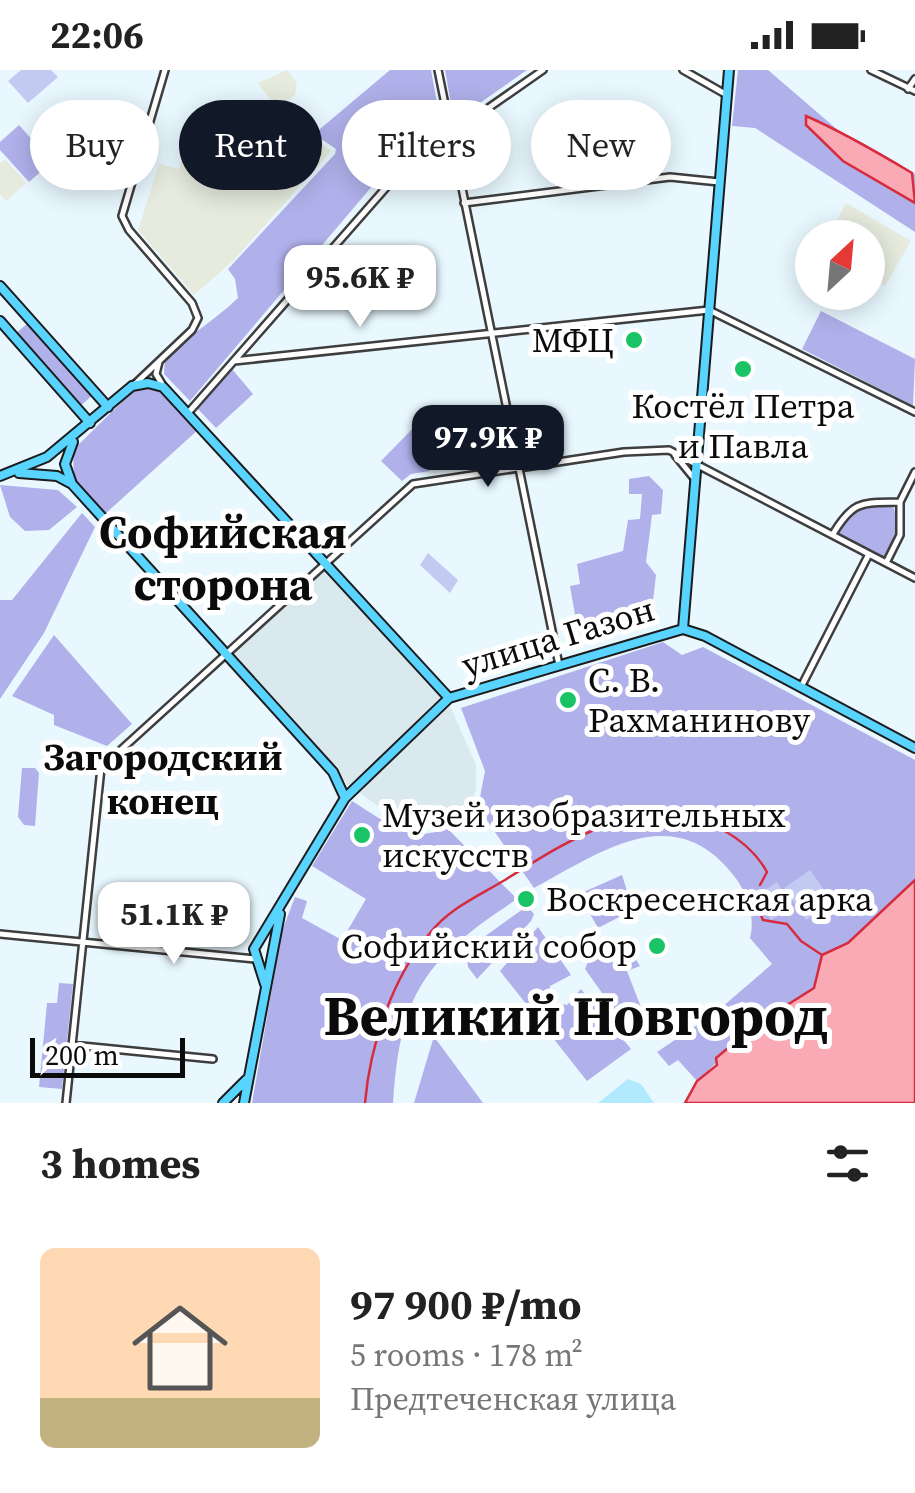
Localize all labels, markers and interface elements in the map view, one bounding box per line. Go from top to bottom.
text: 22:06 [50,9,144,61]
chip: Buy [30,100,159,190]
chip: Rent [179,100,322,190]
chip: Filters [342,100,511,190]
chip: New [531,100,671,190]
north arrow [795,220,885,310]
map controls [795,220,885,310]
pin: 95.6K ₽ [268,245,452,330]
text: 95.6K ₽ [306,255,414,299]
place label: МФЦ [532,316,614,364]
marker: МФЦ [623,329,645,351]
marker: Костёл Петра и Павла [732,358,754,380]
place label: Костёл Петра и Павла [631,382,855,470]
pin: 97.9K ₽ [396,405,580,490]
text: 97.9K ₽ [434,415,542,459]
district label: Софийская сторона [99,501,347,615]
street label: улица Газон [456,585,660,689]
place label: С. В. Рахманинову [588,656,810,744]
marker: С. В. Рахманинову [557,689,579,711]
district label: Загородский конец [43,731,283,827]
place label: Музей изобразительных искусств [382,791,786,879]
marker: Музей изобразительных искусств [351,824,373,846]
place label: Воскресенская арка [546,875,873,923]
pin: 51.1K ₽ [82,882,266,967]
marker: Воскресенская арка [515,888,537,910]
text: 51.1K ₽ [120,892,228,936]
place label: Софийский собор [341,922,637,970]
marker: Софийский собор [646,935,668,957]
district label: Великий Новгород [324,978,828,1053]
scale bar [30,1033,185,1078]
text: 200 m [45,1036,119,1074]
text: 3 homes [40,1134,200,1192]
icon: filters [820,1136,875,1191]
text: 97 900 ₽/mo [350,1275,582,1333]
icon: home [120,1288,240,1408]
text: 5 rooms · 178 m² [350,1333,583,1377]
text: Предтеченская улица [350,1377,676,1421]

